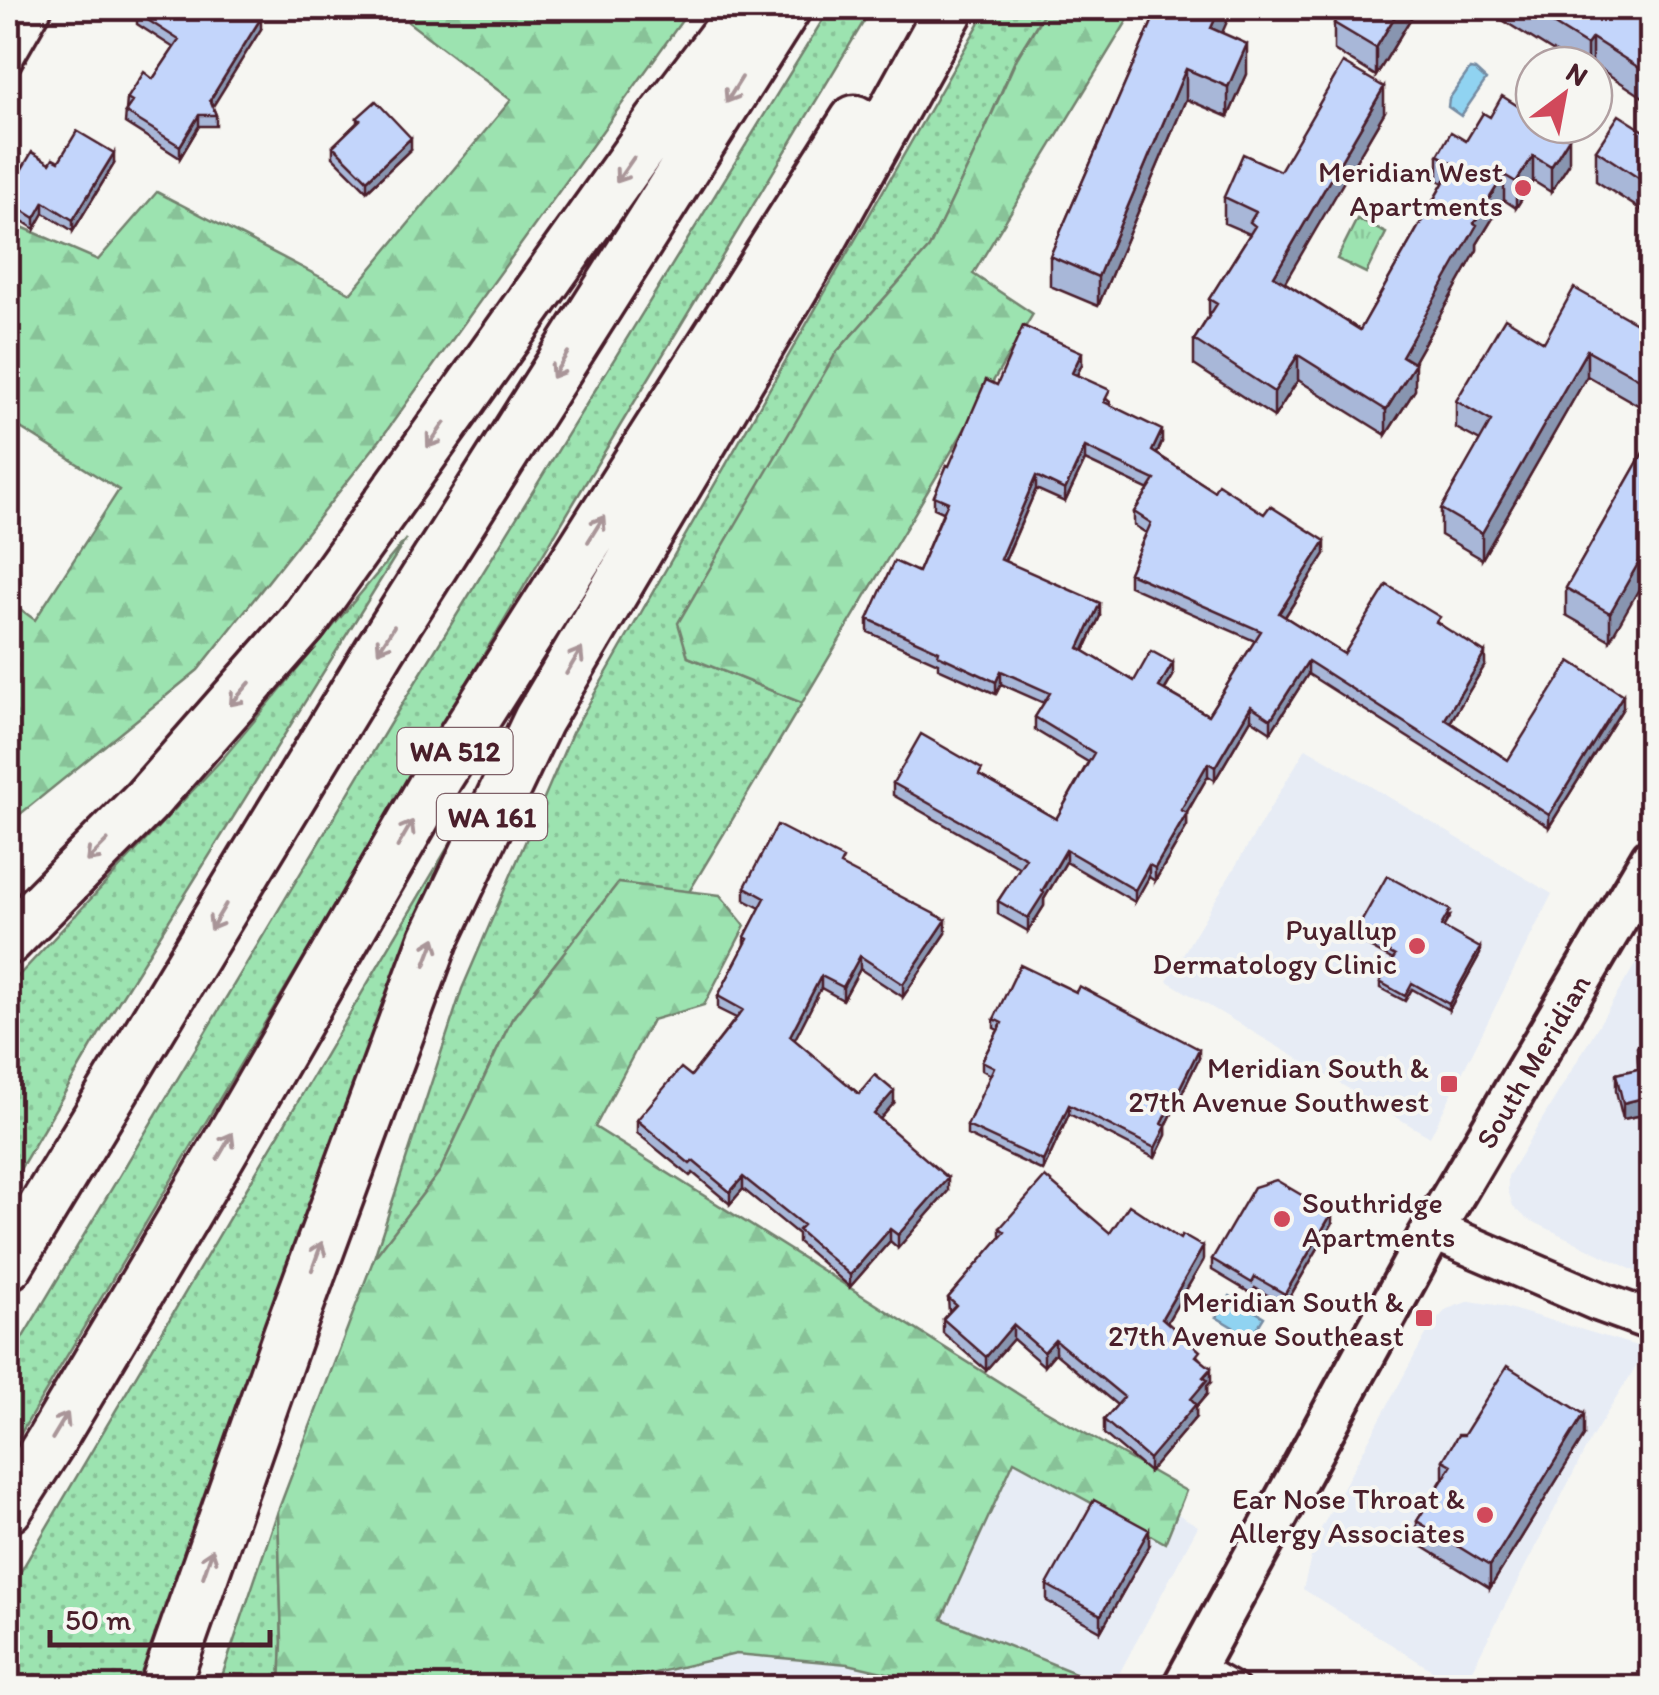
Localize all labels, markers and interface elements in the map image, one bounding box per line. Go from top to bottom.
north arrow [1514,45,1614,145]
text: N [1560,54,1594,93]
one-way arrow [724,75,744,104]
place label: Meridian West Apartments [1318,153,1503,224]
one-way arrow [615,156,636,184]
marker: Meridian West Apartments [1512,177,1534,199]
one-way arrow [550,350,571,378]
one-way arrow [426,421,447,449]
one-way arrow [585,515,606,544]
one-way arrow [376,624,397,653]
one-way arrow [564,647,584,676]
one-way arrow [229,681,252,706]
road number: WA 512 [398,728,512,774]
road number: WA 161 [437,794,547,840]
one-way arrow [396,820,416,849]
one-way arrow [85,838,109,862]
one-way arrow [208,902,228,931]
place label: Puyallup Dermatology Clinic [1152,911,1397,982]
marker: Puyallup Dermatology Clinic [1406,935,1428,957]
one-way arrow [422,937,440,968]
street label: South Meridian [1467,967,1598,1155]
place label: Meridian South & 27th Avenue Southwest [1128,1049,1429,1120]
marker: Meridian South & 27th Avenue Southwest [1438,1073,1460,1095]
one-way arrow [215,1132,235,1161]
place label: Southridge Apartments [1302,1184,1455,1255]
marker: Southridge Apartments [1271,1208,1293,1230]
one-way arrow [309,1242,327,1273]
place label: Meridian South & 27th Avenue Southeast [1108,1283,1404,1354]
marker: Meridian South & 27th Avenue Southeast [1413,1307,1435,1329]
one-way arrow [50,1412,70,1441]
place label: Ear Nose Throat & Allergy Associates [1229,1480,1465,1551]
marker: Ear Nose Throat & Allergy Associates [1474,1504,1496,1526]
one-way arrow [200,1547,218,1579]
scale bar [50,1585,270,1647]
text: 50 m [65,1601,131,1638]

